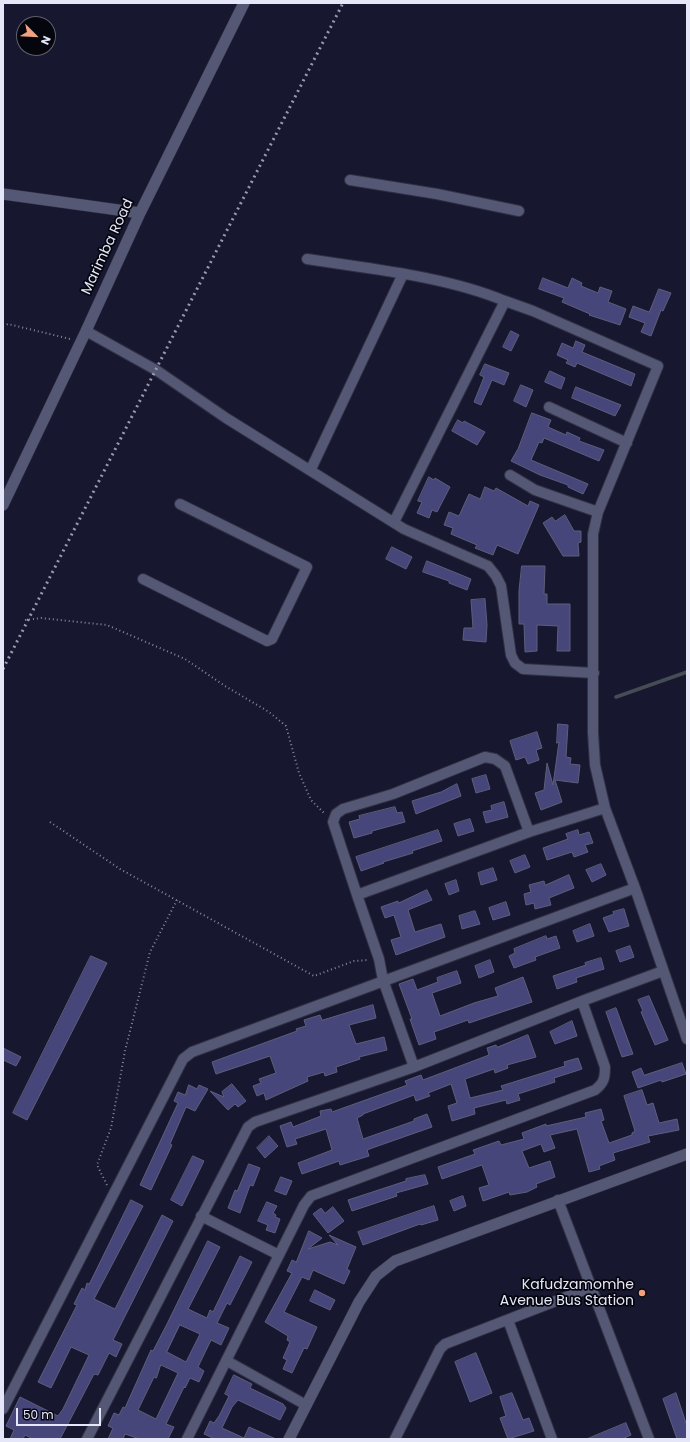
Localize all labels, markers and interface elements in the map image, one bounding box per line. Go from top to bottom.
north arrow [16,16,56,56]
text: N [37,33,55,48]
street label: Marimba Road [78,196,138,298]
place label: Kafudzamomhe Avenue Bus Station [500,1277,634,1310]
marker: Kafudzamomhe Avenue Bus Station [637,1288,647,1298]
scale bar [18,1400,103,1426]
text: 50 m [23,1406,54,1423]

